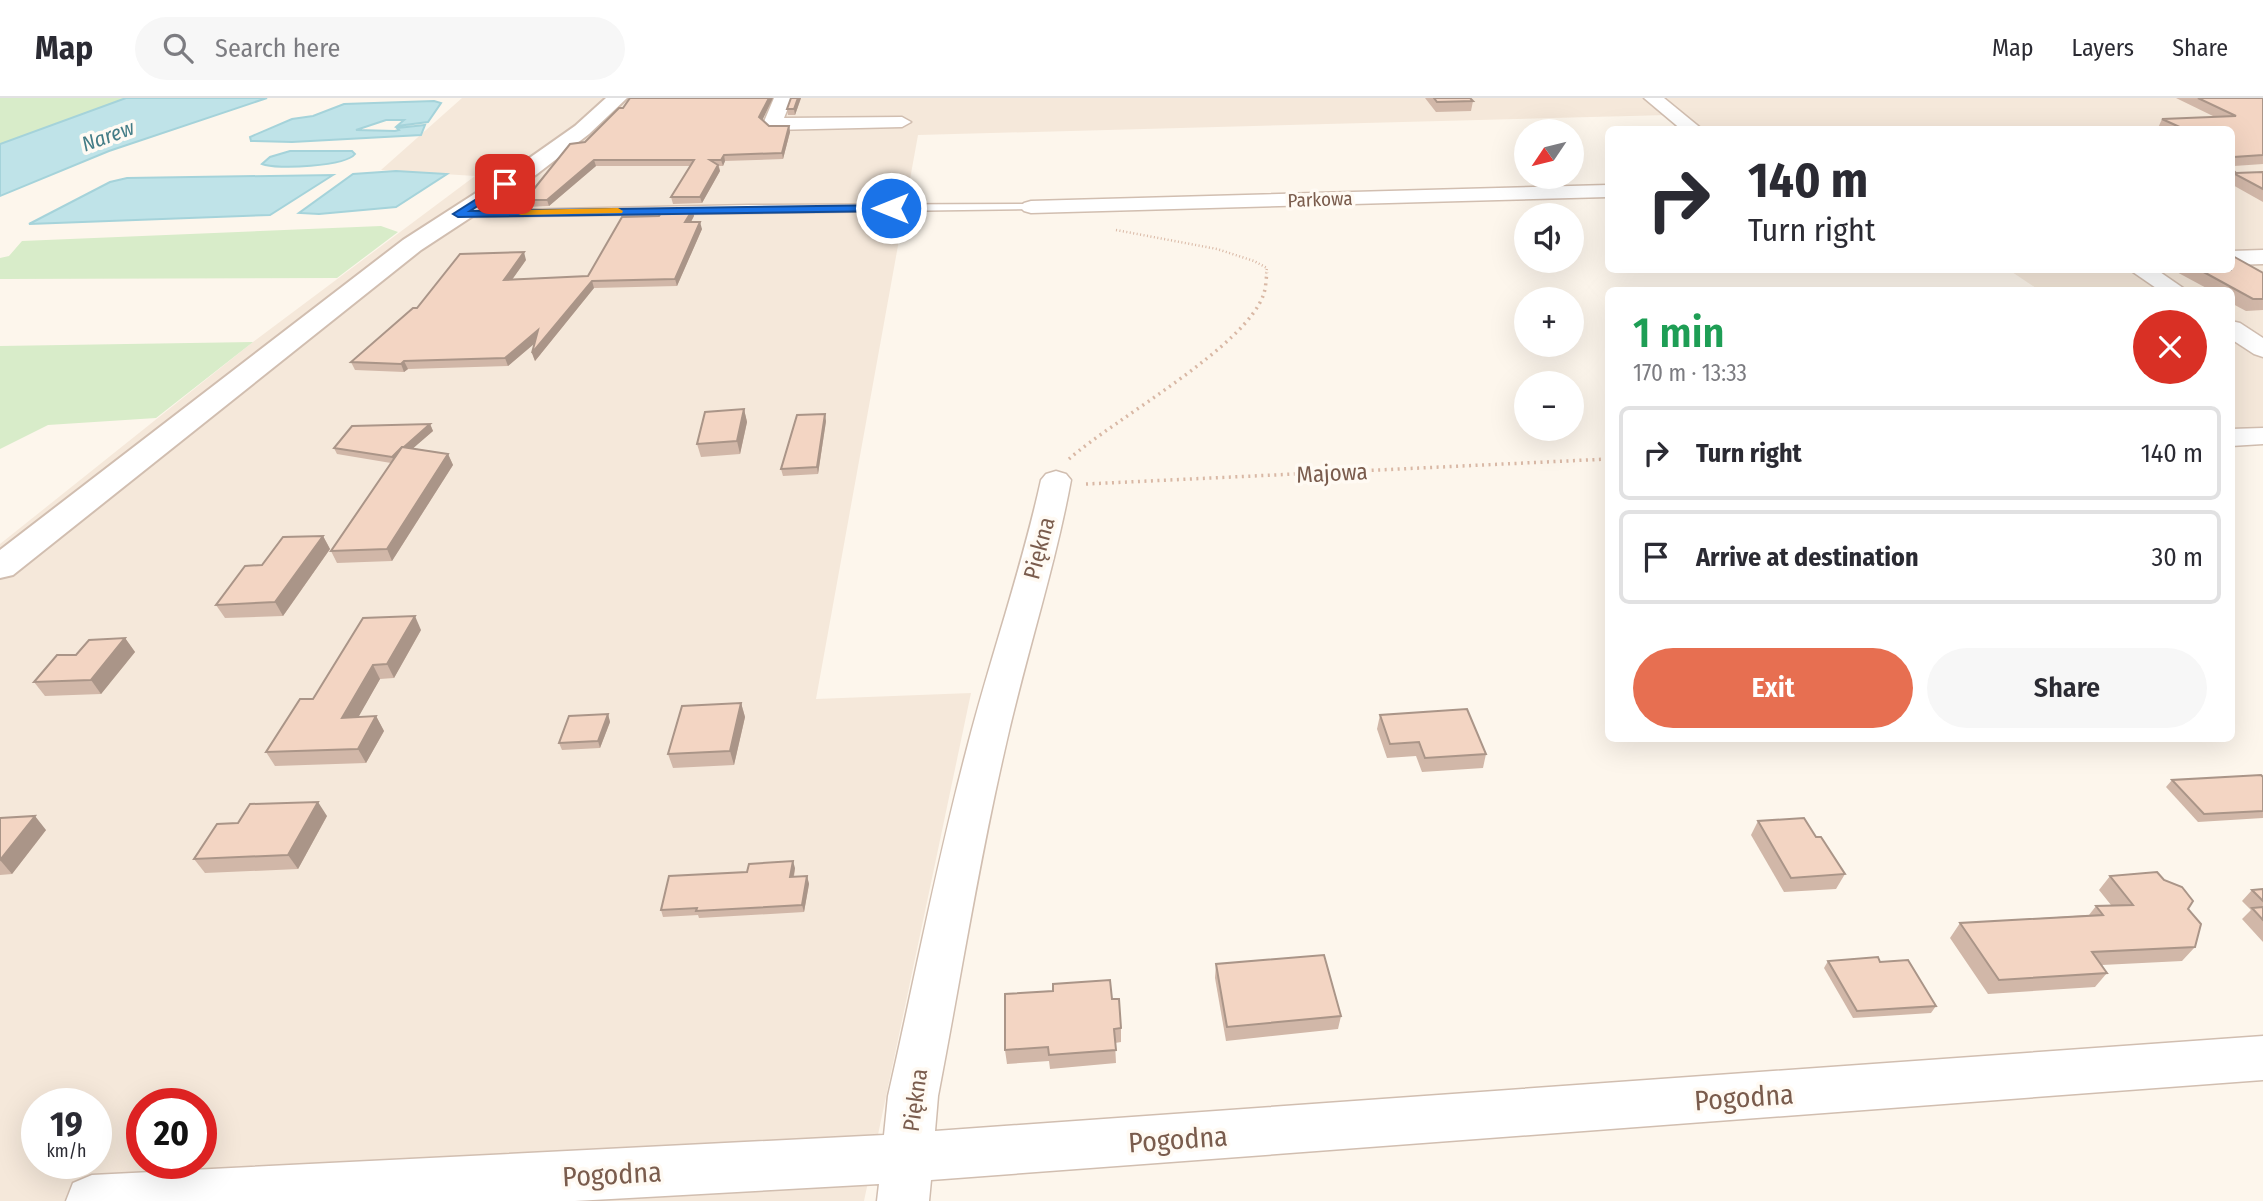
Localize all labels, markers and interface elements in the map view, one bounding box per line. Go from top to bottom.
search box [135,17,625,80]
text: Map [35,28,93,68]
icon: search [159,29,197,67]
text: Search here [215,33,340,64]
text: Map [1992,34,2034,62]
text: Layers [2072,34,2134,62]
text: Share [2172,34,2228,62]
water label: Narew [78,114,138,157]
north arrow [1514,119,1584,189]
map controls [1514,119,1584,441]
text: 140 m [1748,151,1868,210]
pin [475,154,535,214]
icon: right [1633,154,1724,245]
icon: arrive [486,165,524,203]
position arrow [854,171,928,245]
street label: Parkowa [1287,187,1353,212]
button: sound [1514,203,1584,273]
text: Turn right [1748,211,1875,249]
button: + [1514,287,1584,357]
text: 1 min [1633,308,1724,358]
button: close [2133,310,2207,384]
text: 170 m · 13:33 [1633,359,1747,387]
button: − [1514,371,1584,441]
icon: right [1637,434,1675,472]
text: Turn right [1696,438,1802,469]
text: 140 m [2141,438,2203,469]
street label: Majowa [1296,457,1368,489]
street label: Piękna [1017,514,1061,582]
icon: arrive [1637,538,1675,576]
text: Arrive at destination [1696,542,1919,573]
text: 30 m [2152,542,2203,573]
button: Exit [1633,648,1913,728]
button: Share [1927,648,2207,728]
street label: Piękna [897,1067,933,1133]
street label: Pogodna [1693,1078,1795,1117]
speed limit sign: 20 [126,1088,217,1179]
text: 19 [50,1103,83,1145]
street label: Pogodna [1127,1120,1229,1159]
text: km/h [46,1140,87,1162]
street label: Pogodna [561,1155,663,1194]

